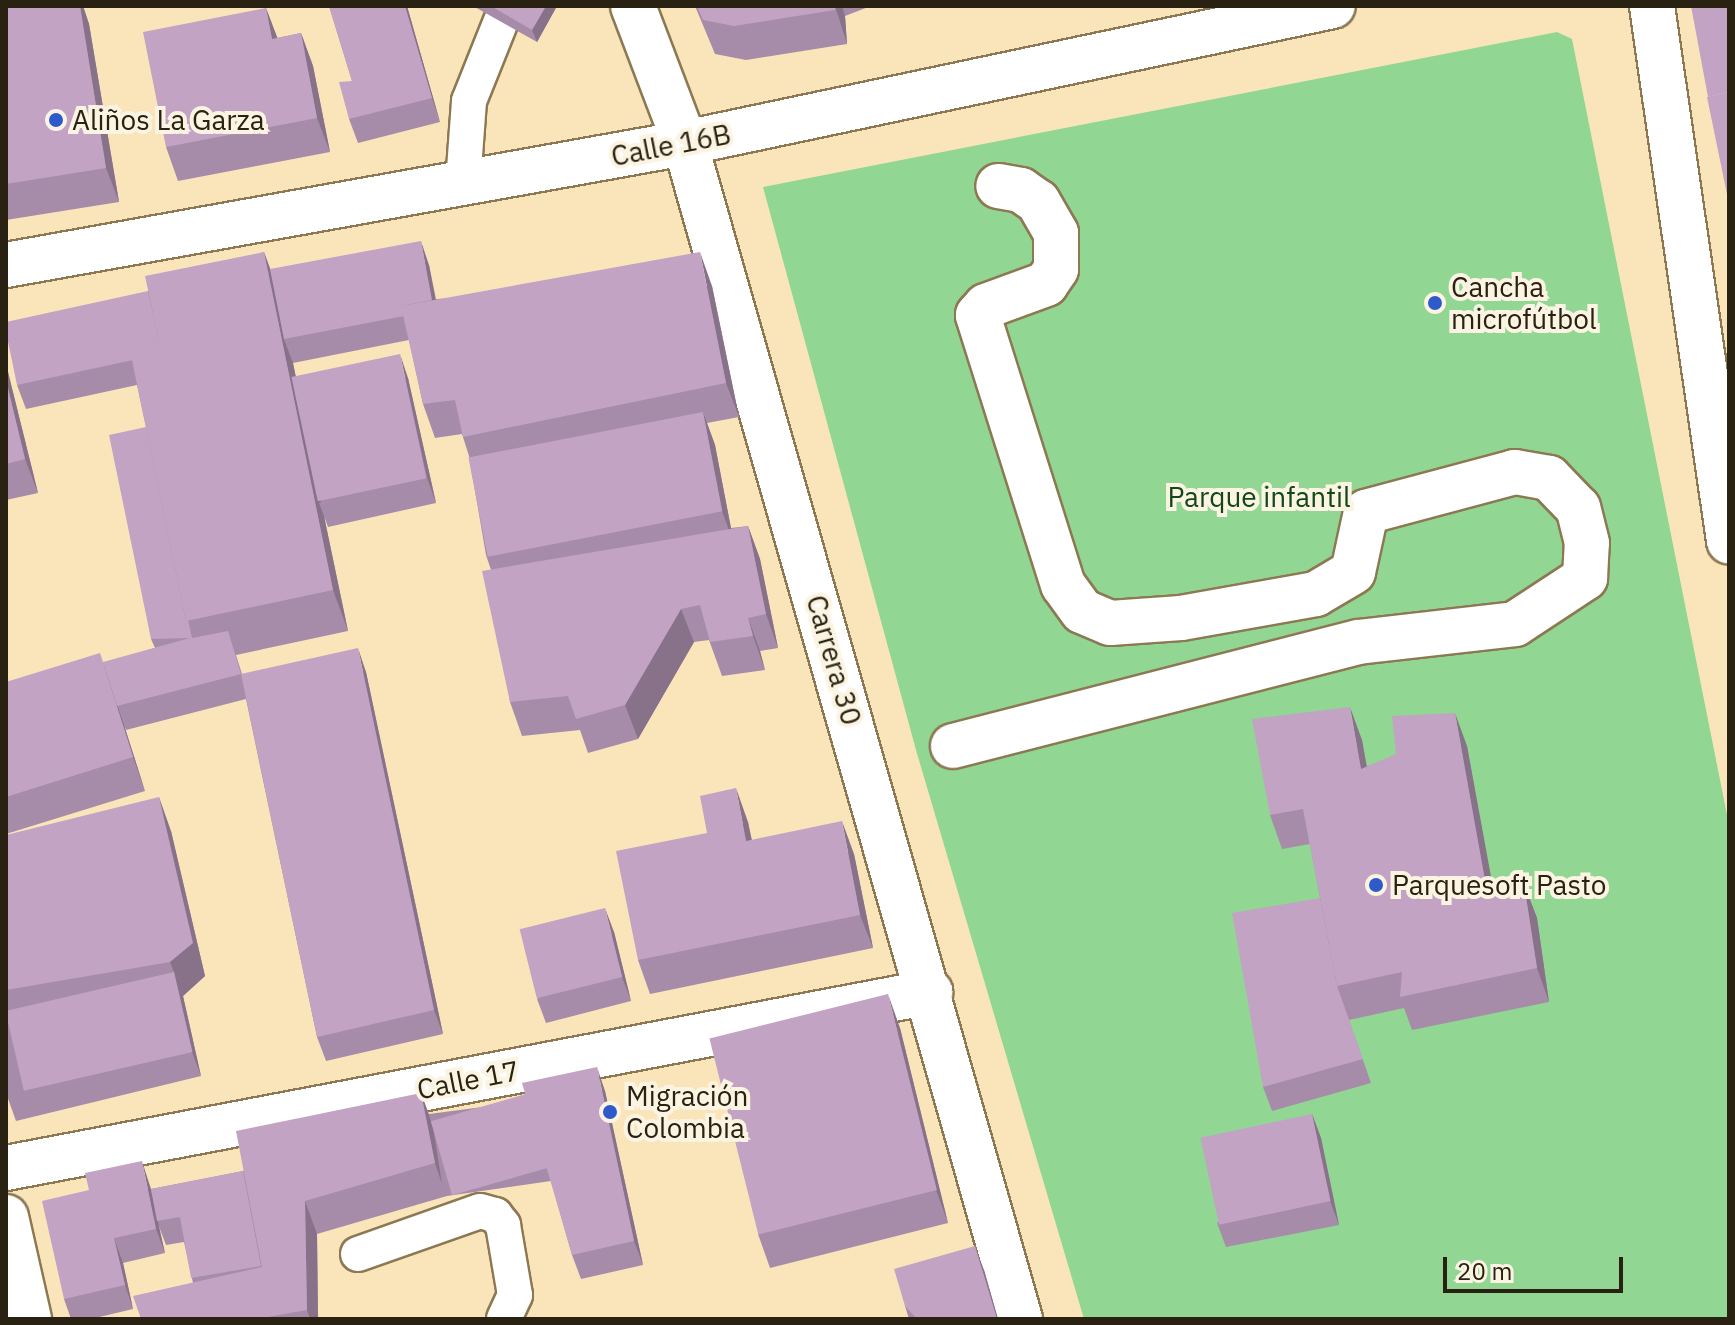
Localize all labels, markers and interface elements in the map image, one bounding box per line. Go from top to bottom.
place label: Aliños La Garza [72,103,265,137]
marker: Aliños La Garza [47,111,65,129]
street label: Calle 16B [608,117,734,173]
place label: Cancha microfútbol [1451,270,1597,336]
marker: Cancha microfútbol [1426,294,1444,312]
park label: Parque infantil [1167,480,1351,514]
street label: Carrera 30 [799,591,869,729]
place label: Parquesoft Pasto [1392,868,1606,902]
marker: Parquesoft Pasto [1367,876,1385,894]
street label: Calle 17 [414,1054,522,1106]
place label: Migración Colombia [626,1079,748,1145]
marker: Migración Colombia [601,1103,619,1121]
scale bar [1447,1241,1627,1291]
text: 20 m [1457,1255,1512,1287]

